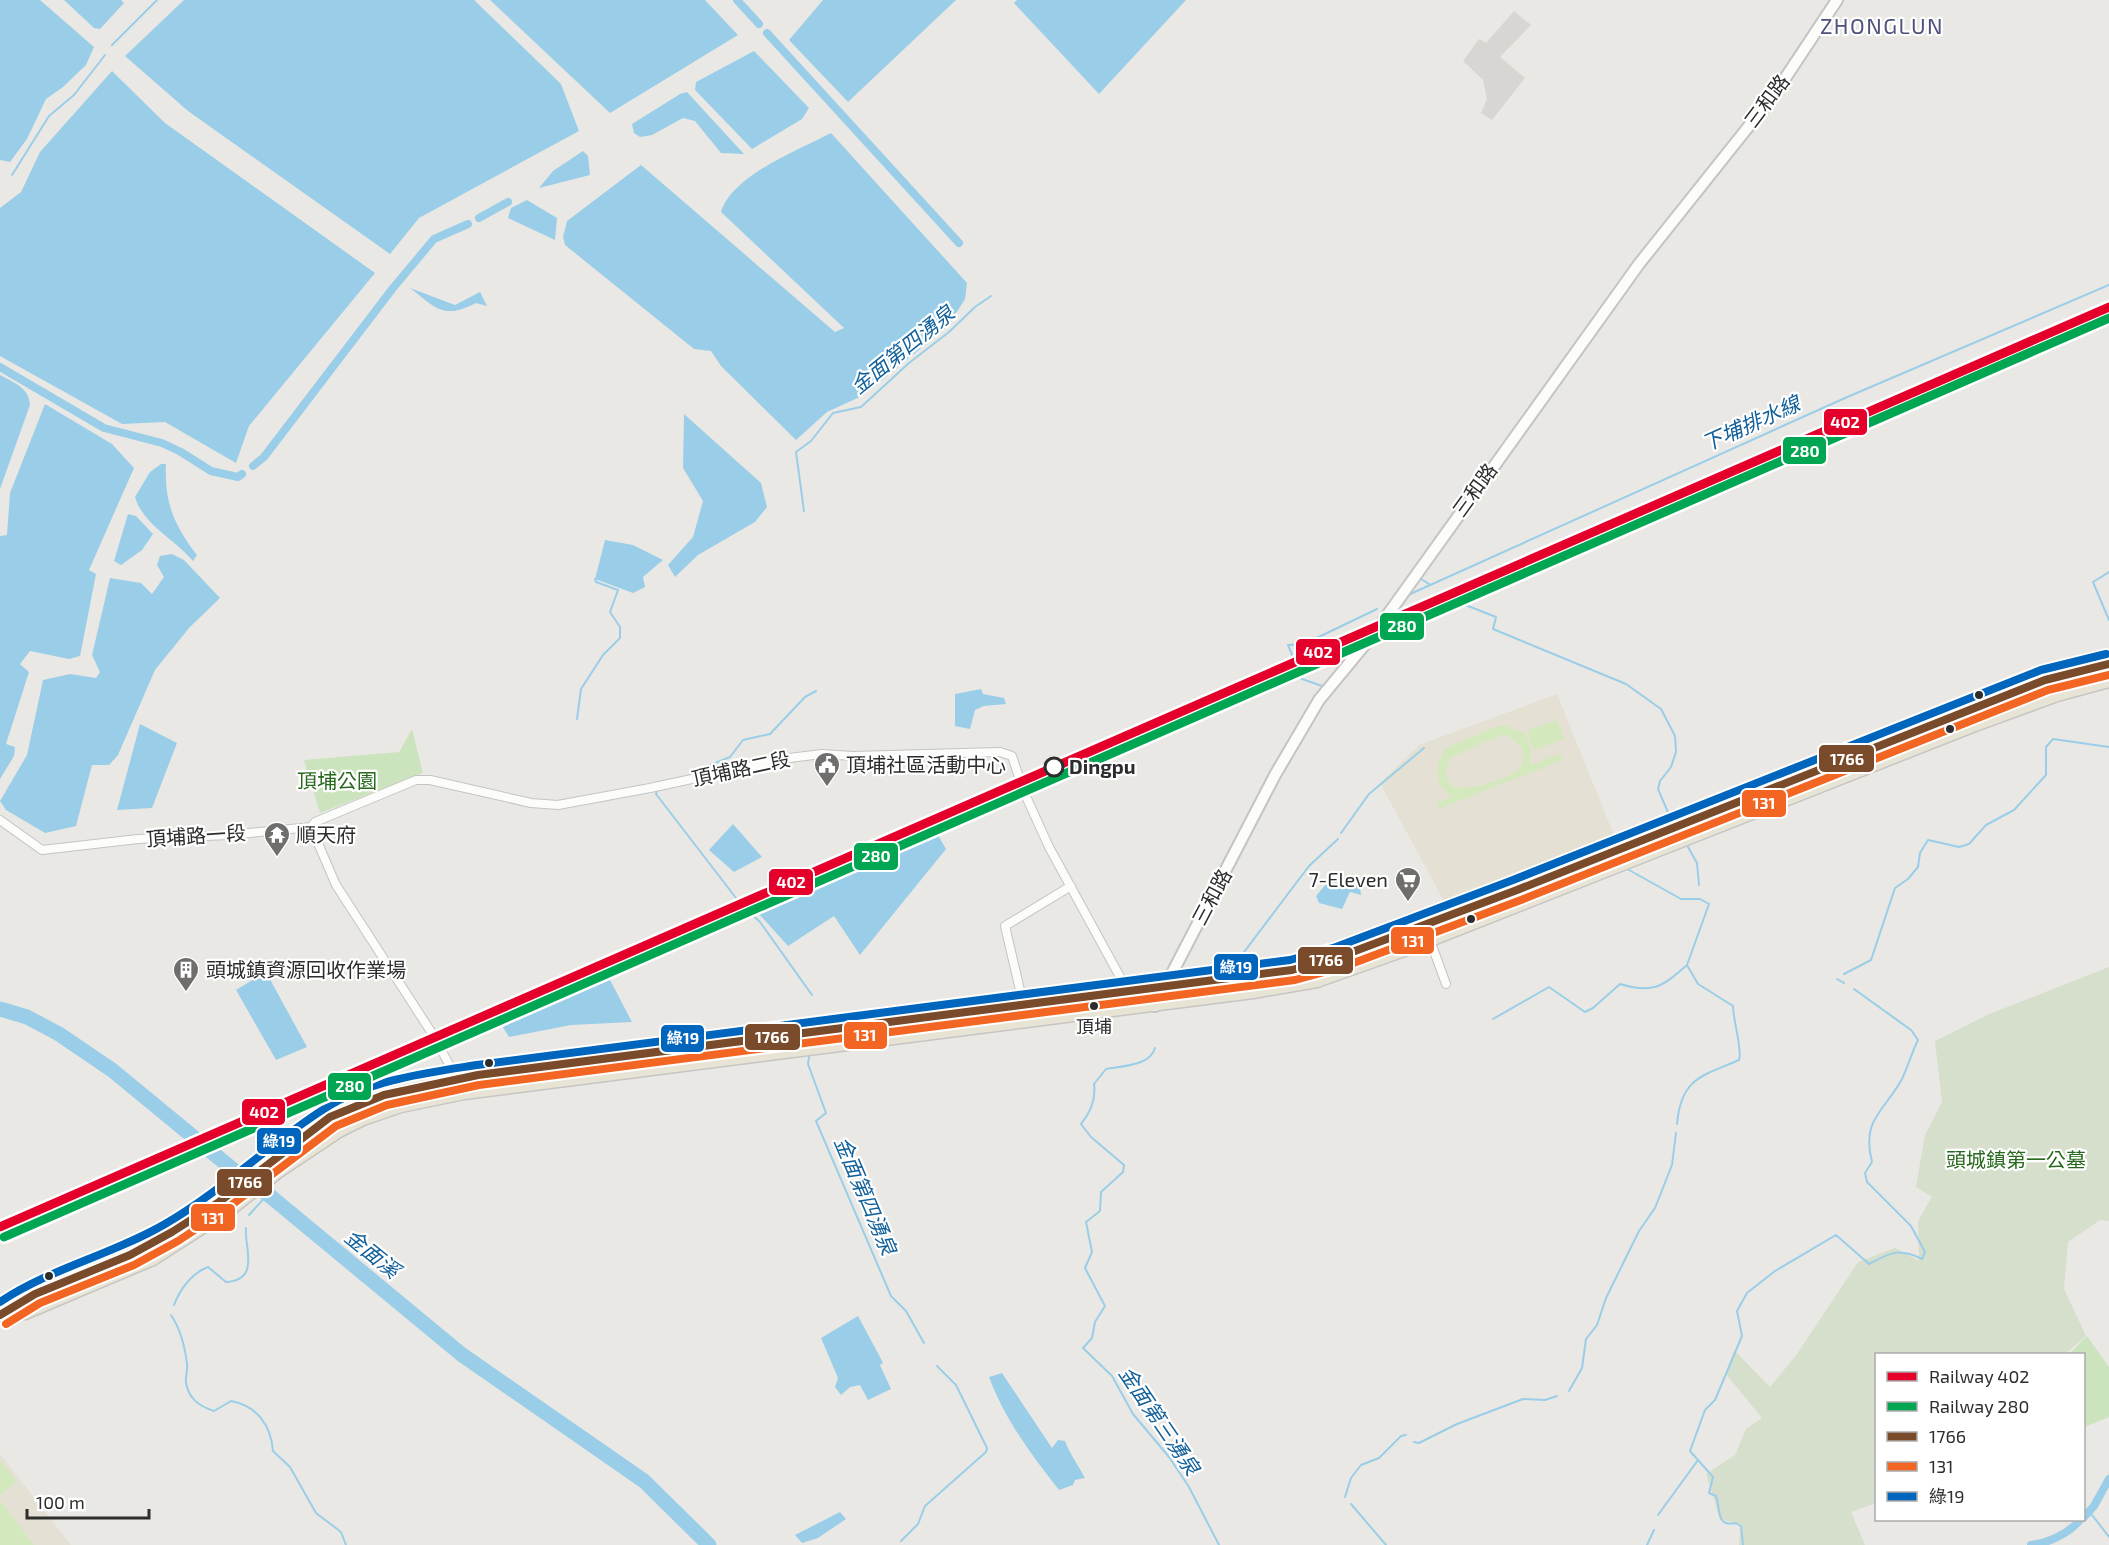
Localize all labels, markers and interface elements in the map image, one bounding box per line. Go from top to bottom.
district label: ZHONGLUN [1820,12,1944,38]
street label: 三和路 [1739,69,1794,132]
water label: 金面第四湧泉 [845,299,960,398]
water label: 下埔排水線 [1697,389,1805,455]
line badge: 402 [1823,408,1868,436]
text: 402 [1830,412,1860,431]
line badge: 280 [1782,436,1827,465]
text: 280 [1790,441,1820,460]
street label: 三和路 [1447,458,1502,521]
line badge: 280 [1379,612,1425,641]
text: 280 [1387,616,1417,635]
line badge: 402 [1295,638,1341,666]
text: 402 [1303,642,1333,661]
unlabelled marker [1973,689,1985,701]
unlabelled marker [1944,723,1956,735]
line badge: 1766 [1818,744,1875,773]
street label: 頂埔路二段 [689,746,792,790]
text: 1766 [1830,749,1864,768]
public building icon: 頂埔社區活動中心 [812,750,842,788]
place label: 頂埔社區活動中心 [846,752,1006,776]
place label: Dingpu [1069,754,1136,778]
marker: Dingpu [1044,757,1064,777]
park label: 頂埔公園 [297,768,377,792]
line badge: 131 [1741,789,1787,818]
text: 131 [1753,793,1775,812]
street label: 頂埔路一段 [145,820,247,850]
temple icon: 順天府 [262,820,292,858]
place label: 順天府 [296,822,356,846]
line badge: 280 [853,842,899,871]
text: 280 [861,846,891,865]
street label: 三和路 [1186,864,1236,929]
supermarket icon: 7-Eleven [1393,865,1423,903]
place label: 7-Eleven [1309,867,1388,891]
line badge: 402 [768,868,814,896]
text: 402 [776,872,806,891]
unlabelled marker [1465,913,1477,925]
line badge: 131 [1390,926,1435,955]
text: 131 [1402,931,1424,950]
line badge: 1766 [1297,946,1354,975]
text: 1766 [1309,950,1343,969]
line badge: 綠19 [1213,953,1259,981]
building icon: 頭城鎮資源回收作業場 [171,955,201,993]
place label: 頭城鎮資源回收作業場 [206,957,406,981]
text: 綠19 [1220,957,1252,976]
marker: 頂埔 [1088,1000,1100,1012]
place label: 頂埔 [1076,1015,1112,1037]
line badge: 131 [843,1021,888,1050]
line badge: 1766 [744,1023,801,1051]
line badge: 綠19 [660,1024,705,1053]
text: 131 [854,1025,876,1044]
text: 1766 [755,1027,789,1046]
text: 綠19 [667,1028,699,1047]
unlabelled marker [483,1057,495,1069]
line badge: 280 [327,1072,372,1101]
text: 280 [335,1076,365,1095]
line badge: 402 [241,1098,286,1126]
text: 402 [249,1102,279,1121]
line badge: 綠19 [256,1127,302,1155]
text: 綠19 [263,1131,295,1150]
water label: 金面第四湧泉 [830,1133,903,1259]
park label: 頭城鎮第一公墓 [1946,1147,2086,1171]
line badge: 1766 [216,1168,273,1197]
text: 1766 [228,1172,262,1191]
line badge: 131 [190,1203,236,1232]
text: 131 [202,1208,224,1227]
water label: 金面溪 [341,1223,408,1284]
unlabelled marker [43,1270,55,1282]
legend [1875,1353,2085,1521]
water label: 金面第三湧泉 [1115,1361,1206,1480]
text: Railway 402 [1929,1365,2029,1387]
text: Railway 280 [1929,1395,2029,1417]
text: 1766 [1929,1425,1966,1447]
text: 131 [1929,1455,1953,1477]
scale bar [27,1482,148,1520]
text: 綠19 [1929,1485,1964,1507]
text: 100 m [36,1491,85,1513]

